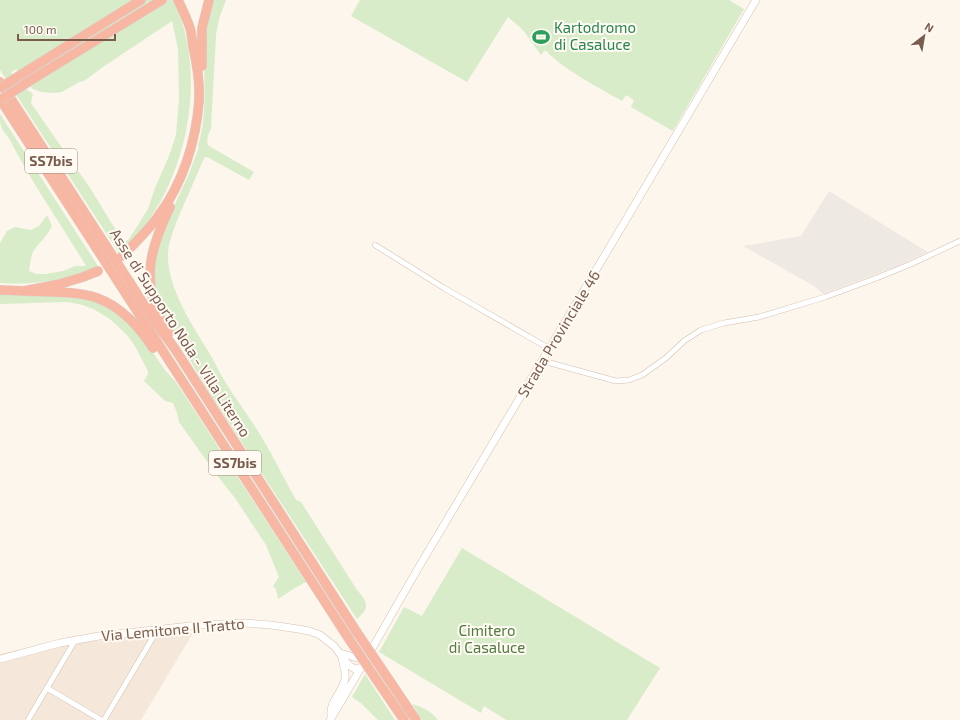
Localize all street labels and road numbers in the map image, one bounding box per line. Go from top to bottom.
road number: SS7bis [25,149,77,173]
street label: Asse di Supporto Nola - Villa Literno [107,225,255,440]
street label: Strada Provinciale 46 [513,267,603,400]
road number: SS7bis [209,451,261,475]
street label: Via Lemitone II Tratto [101,614,245,644]

